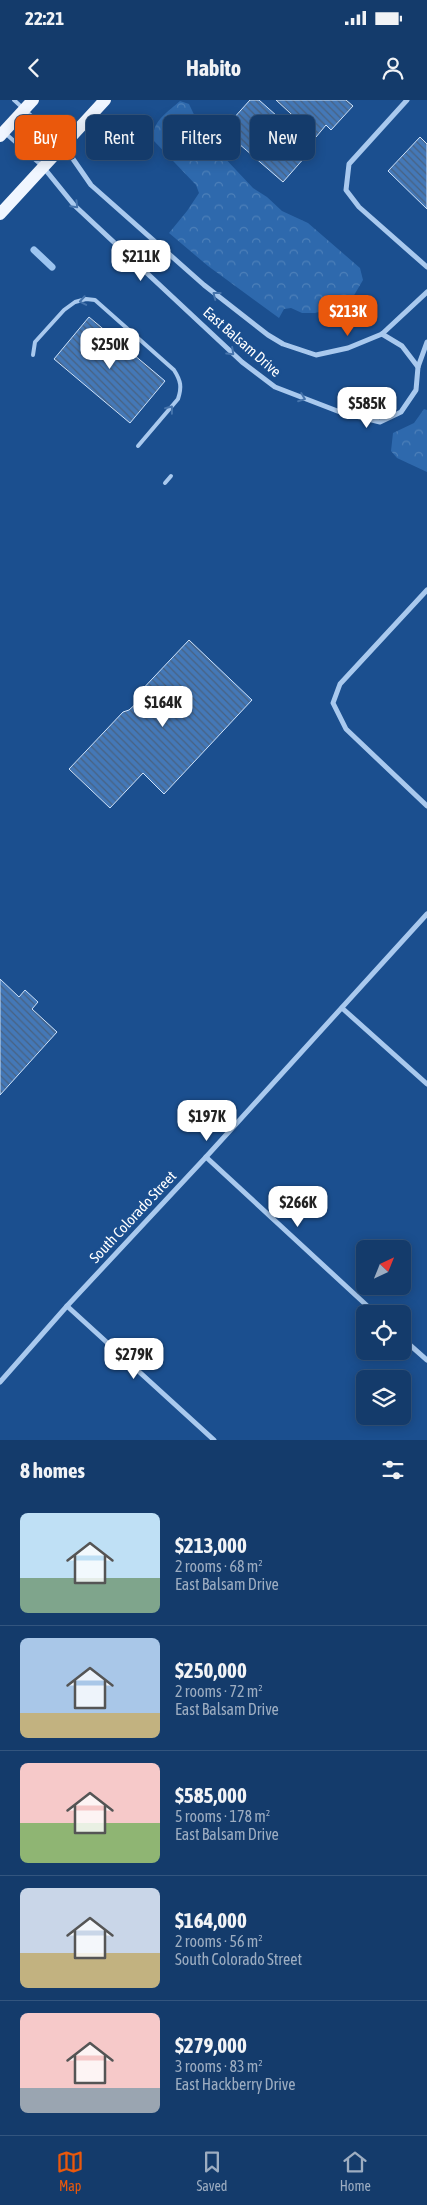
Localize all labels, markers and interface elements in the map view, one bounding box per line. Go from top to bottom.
text: 22:21 [25,7,64,29]
icon: back [20,54,48,82]
icon: person [379,54,407,82]
text: Habito [186,55,241,81]
chip: Buy [15,115,76,160]
chip: Rent [86,115,153,160]
chip: Filters [163,115,240,160]
chip: New [250,115,315,160]
one-way arrow [69,199,78,208]
pin: $211K [106,240,176,282]
text: $211K [122,247,160,265]
one-way arrow [213,292,222,300]
pin: $213K [313,294,383,337]
one-way arrow [78,296,87,306]
text: $213K [329,302,367,320]
street label: East Balsam Drive [200,303,285,380]
pin: $250K [75,328,145,370]
text: $250K [91,335,129,353]
one-way arrow [226,346,235,355]
pin: $585K [332,386,402,429]
one-way arrow [297,391,306,402]
text: $585K [348,394,386,412]
one-way arrow [165,406,173,415]
pin: $164K [128,686,198,728]
text: $164K [144,693,182,711]
pin: $197K [172,1100,242,1142]
text: $197K [188,1107,226,1125]
street label: South Colorado Street [86,1167,179,1266]
pin: $266K [263,1186,333,1228]
text: $266K [279,1193,317,1211]
north arrow [356,1240,411,1295]
map controls [356,1240,411,1425]
button: locate [356,1305,411,1360]
pin: $279K [99,1338,169,1380]
text: $279K [115,1345,153,1363]
button: layers [356,1370,411,1425]
icon: filters [379,1456,407,1484]
text: 8 homes [20,1458,85,1482]
icon: home [60,1533,120,1593]
text: $213,000 [175,1533,247,1557]
text: 2 rooms · 68 m² [175,1557,263,1575]
text: East Balsam Drive [175,1575,279,1593]
icon: home [60,1658,120,1718]
text: $250,000 [175,1658,247,1682]
text: 2 rooms · 72 m² [175,1682,263,1700]
text: East Balsam Drive [175,1700,279,1718]
icon: home [60,1783,120,1843]
text: $585,000 [175,1783,247,1807]
text: 5 rooms · 178 m² [175,1807,270,1825]
text: East Balsam Drive [175,1825,279,1843]
icon: home [60,1908,120,1968]
text: $164,000 [175,1908,247,1932]
text: 2 rooms · 56 m² [175,1932,263,1950]
text: South Colorado Street [175,1950,302,1968]
icon: home [60,2033,120,2093]
text: $279,000 [175,2033,247,2057]
text: 3 rooms · 83 m² [175,2057,263,2075]
text: East Hackberry Drive [175,2075,296,2093]
tab: Map [56,2148,84,2194]
tab: Saved [196,2148,227,2194]
tab: Home [340,2148,371,2194]

